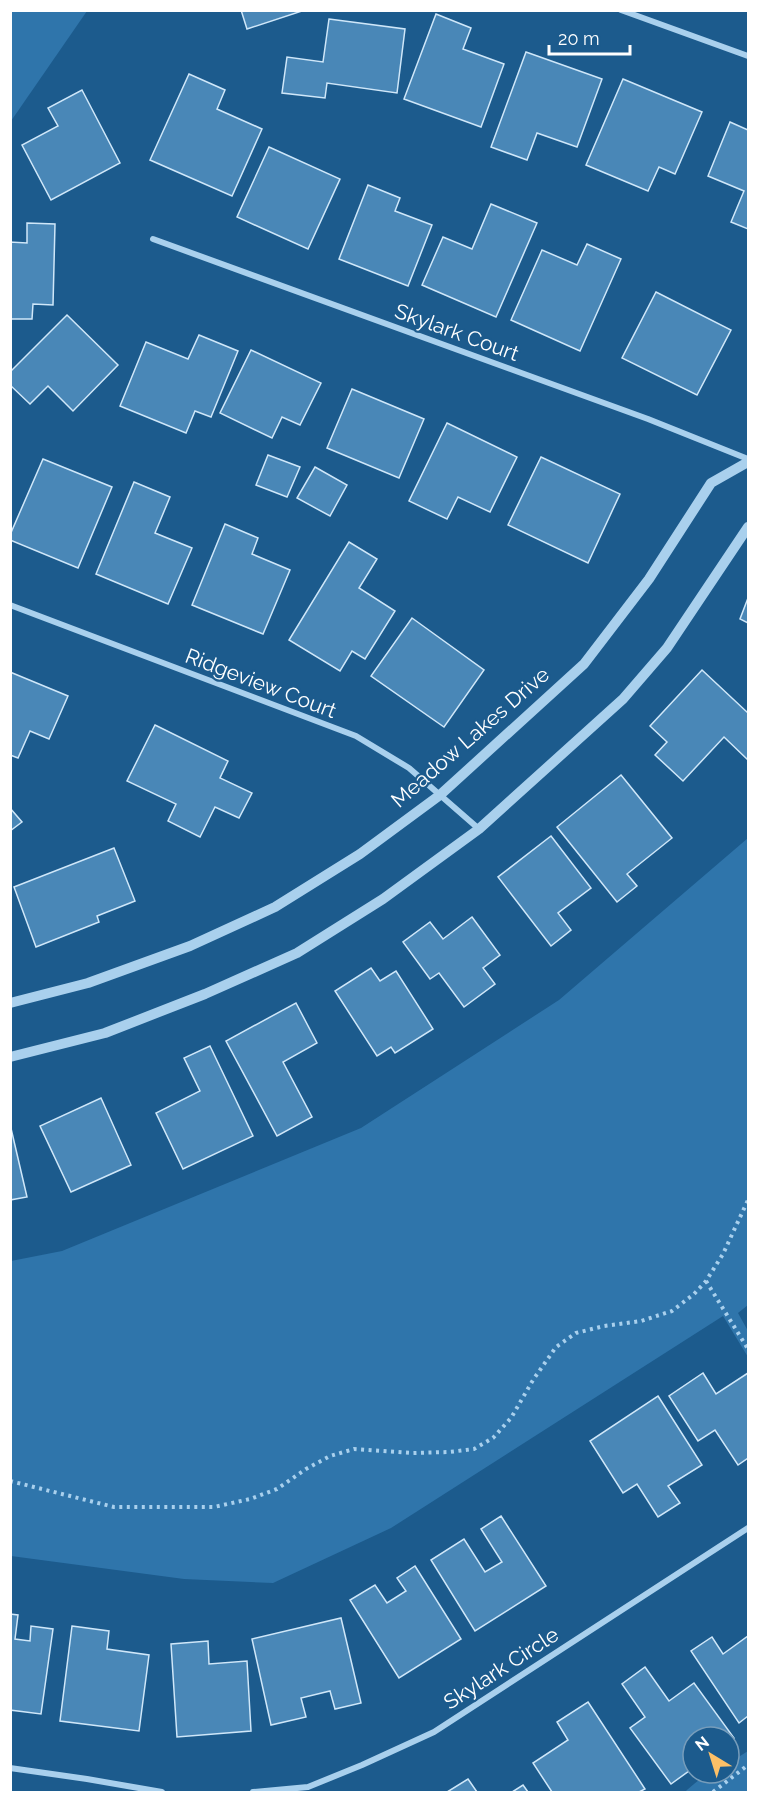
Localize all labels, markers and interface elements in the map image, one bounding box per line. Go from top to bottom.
scale bar [549,18,630,56]
text: 20 m [558,28,600,49]
street label: Skylark Court [392,298,522,366]
street label: Ridgeview Court [182,643,340,723]
street label: Meadow Lakes Drive [386,662,554,812]
street label: Skylark Circle [439,1622,563,1714]
north arrow [681,1725,741,1785]
text: N [691,1732,713,1755]

